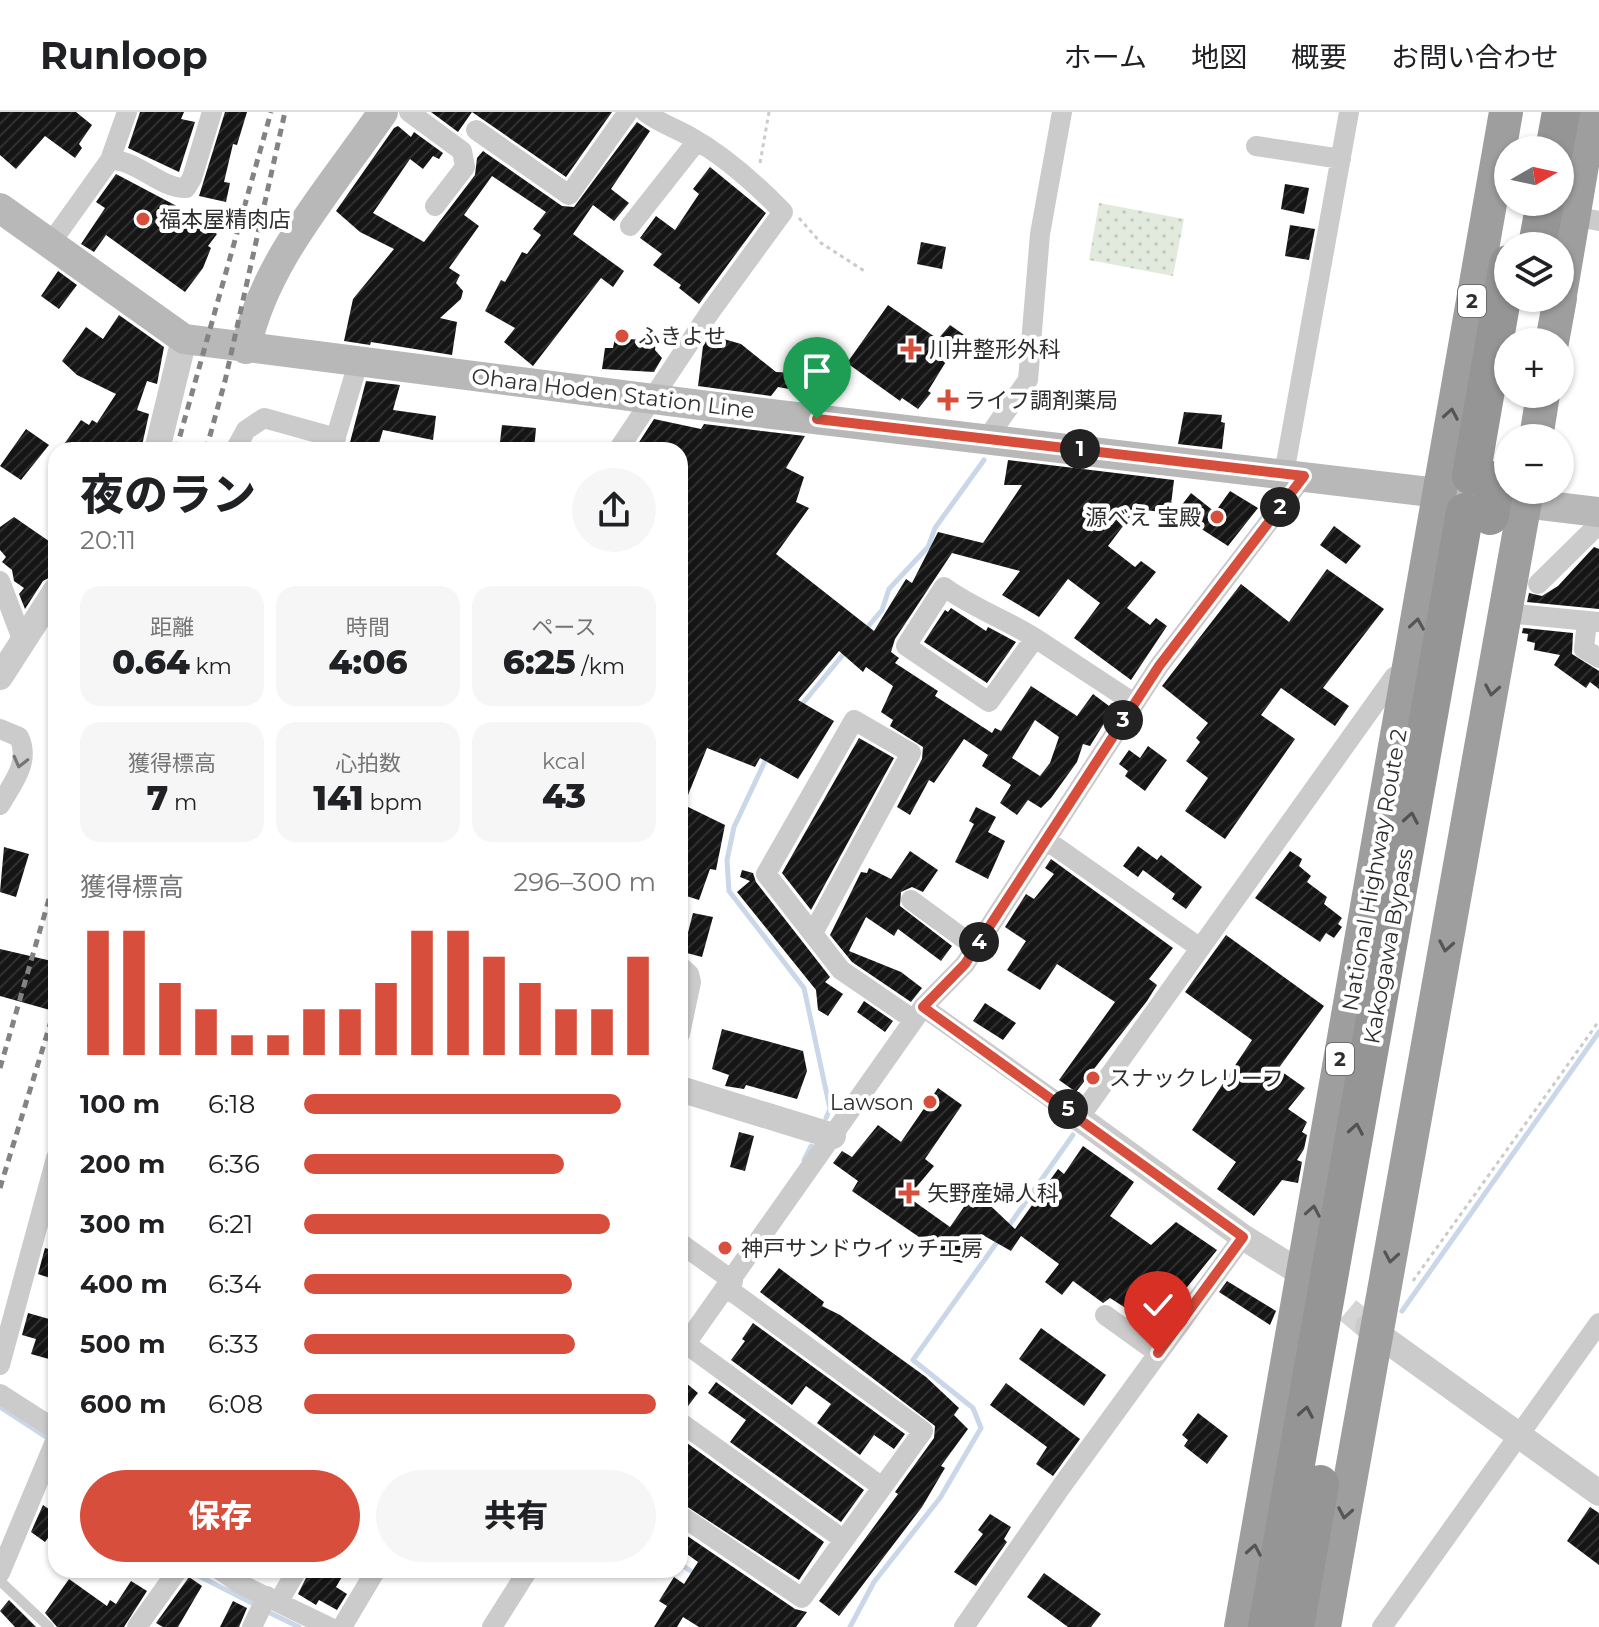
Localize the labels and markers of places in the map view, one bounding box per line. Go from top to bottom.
place label: 福本屋精肉店 [159,206,291,233]
marker: 福本屋精肉店 [134,210,152,228]
place label: ふきよせ [638,323,726,350]
marker: ふきよせ [613,327,631,345]
place label: 川井整形外科 [929,336,1061,363]
pin [783,337,851,419]
marker: 川井整形外科 [900,338,922,360]
place label: ライフ調剤薬局 [964,387,1118,414]
marker: ライフ調剤薬局 [939,391,957,409]
pin: 1 [1060,429,1100,469]
pin: 2 [1260,487,1300,527]
place label: 源べえ 宝殿 [1085,504,1201,531]
marker: 源べえ 宝殿 [1208,508,1226,526]
pin: 3 [1103,700,1143,740]
pin: 4 [959,922,999,962]
place label: スナックレリーフ [1109,1065,1284,1092]
marker: スナックレリーフ [1084,1069,1102,1087]
place label: Lawson [830,1089,914,1116]
pin: 5 [1048,1089,1088,1129]
marker: Lawson [921,1093,939,1111]
place label: 矢野産婦人科 [927,1180,1059,1207]
marker: 矢野産婦人科 [898,1182,920,1204]
place label: 神戸サンドウイッチ工房 [741,1235,983,1262]
marker: 神戸サンドウイッチ工房 [716,1239,734,1257]
pin [1124,1271,1192,1353]

